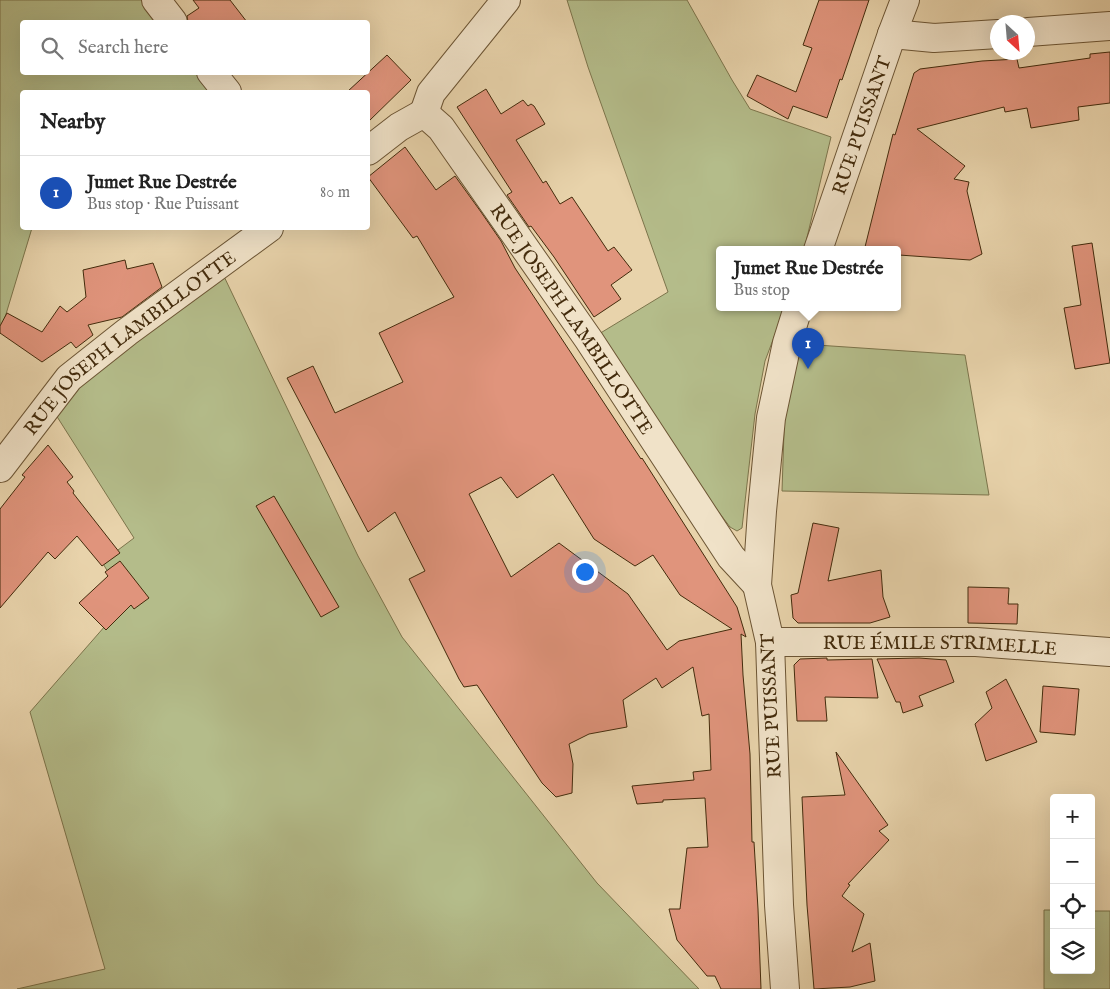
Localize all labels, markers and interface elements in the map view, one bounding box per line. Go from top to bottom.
north arrow [990,15,1035,60]
search box [20,20,370,75]
icon: search [38,34,66,62]
text: Search here [78,36,169,60]
street label: RUE PUISSANT [828,53,898,198]
text: Nearby [40,109,105,136]
text: Jumet Rue Destrée [87,171,237,195]
text: 1 [53,183,59,203]
text: 80 m [320,183,350,203]
text: Bus stop · Rue Puissant [87,195,239,215]
street label: RUE JOSEPH LAMBILLOTTE [484,200,657,440]
street label: RUE JOSEPH LAMBILLOTTE [20,246,241,441]
popup [716,246,901,311]
text: Jumet Rue Destrée [734,257,883,281]
text: Bus stop [734,281,790,301]
pin: 1 [792,328,824,369]
your location [572,559,598,585]
street label: RUE ÉMILE STRIMELLE [823,631,1058,662]
street label: RUE PUISSANT [756,633,788,779]
map controls [1050,794,1095,974]
button: + [1050,794,1095,839]
button: − [1050,839,1095,884]
button: locate [1050,884,1095,929]
button: layers [1050,929,1095,974]

